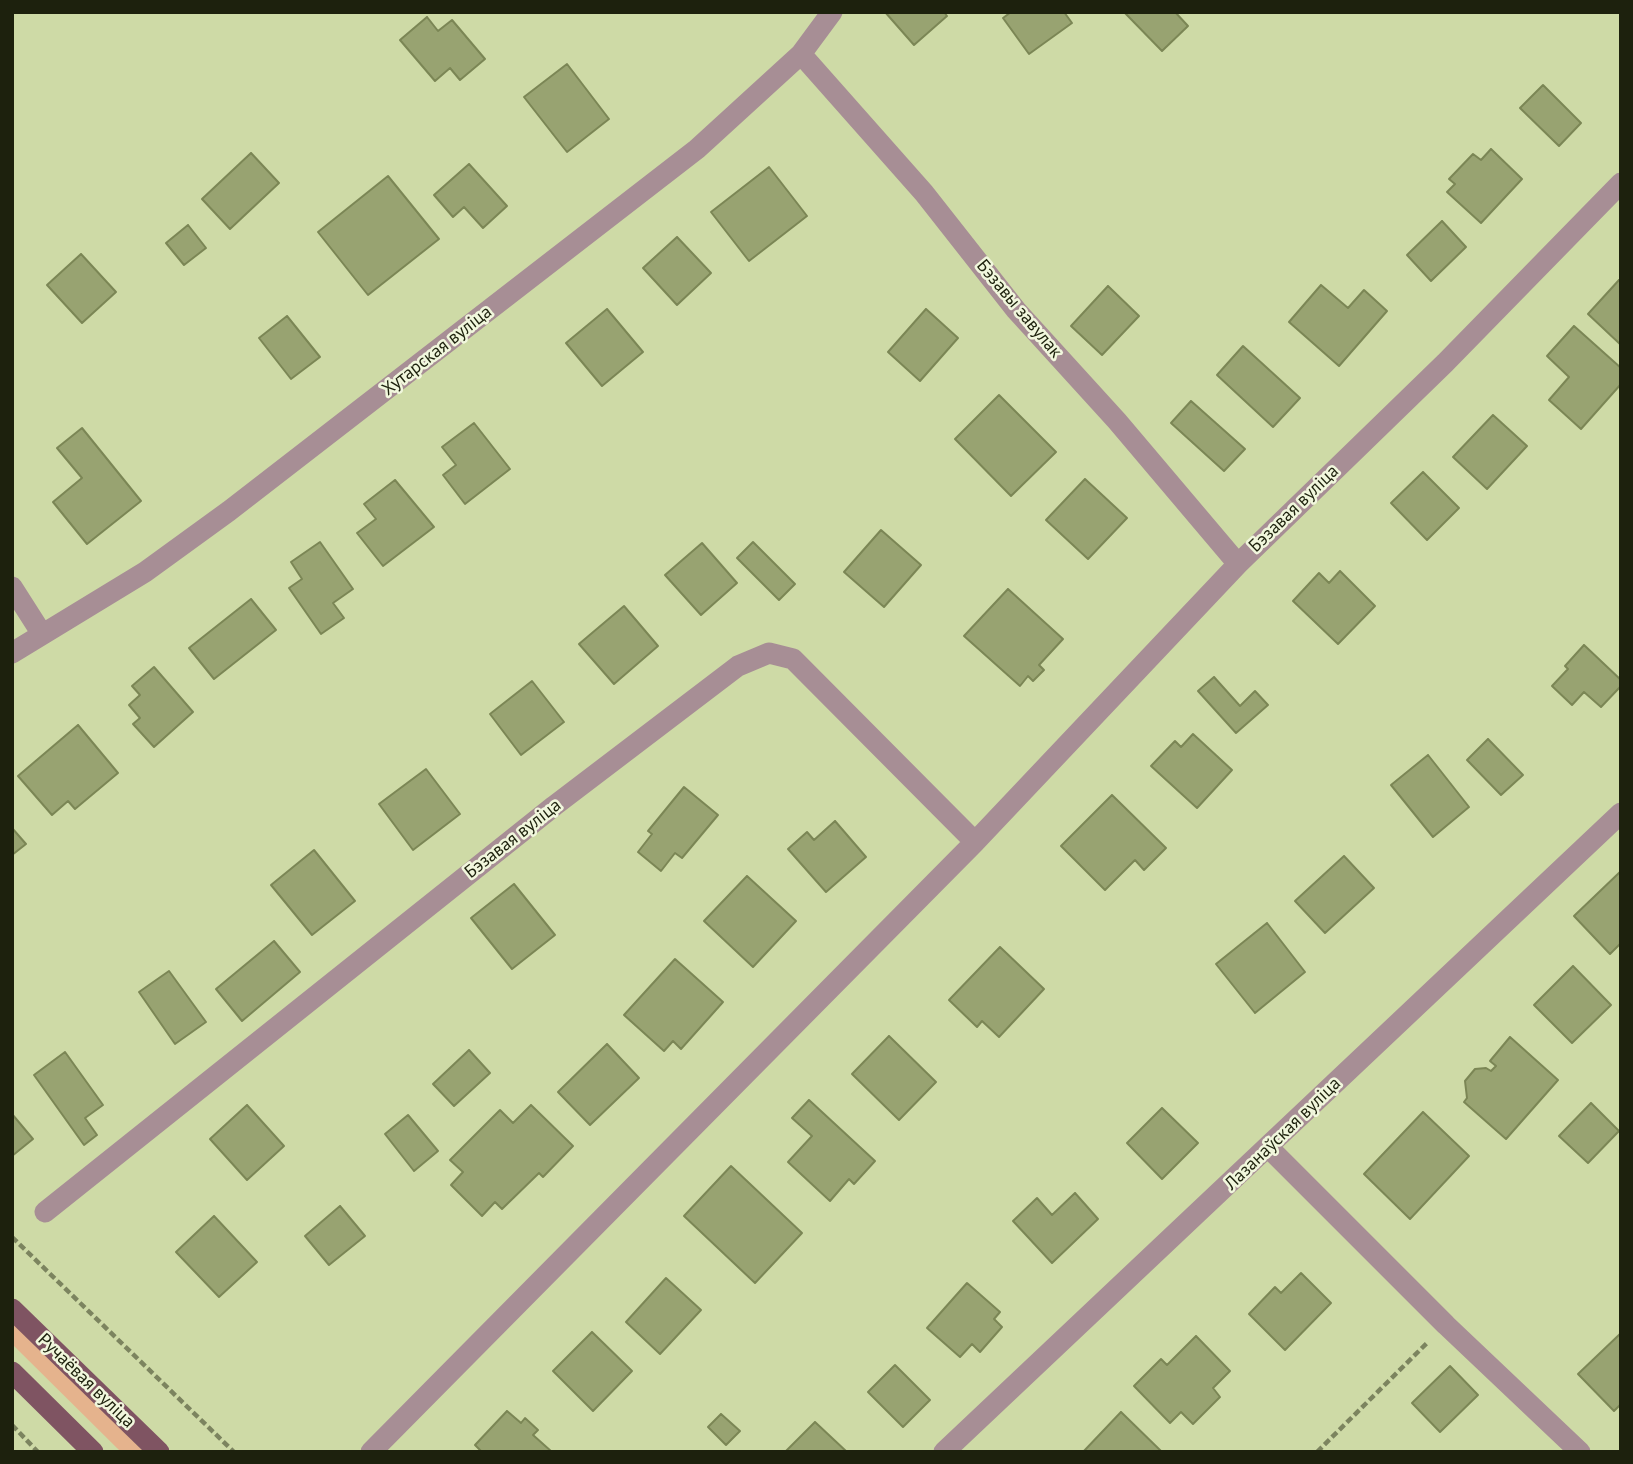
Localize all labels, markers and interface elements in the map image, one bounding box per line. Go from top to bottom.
street label: Бэзавы завулак [972,256,1066,362]
street label: Хутарская вуліца [378,301,496,401]
street label: Бэзавая вуліца [1245,461,1343,557]
street label: Бэзавая вуліца [461,795,565,883]
street label: Лазанаўская вуліца [1221,1073,1345,1195]
street label: Ручаёвая вуліца [33,1329,139,1433]

